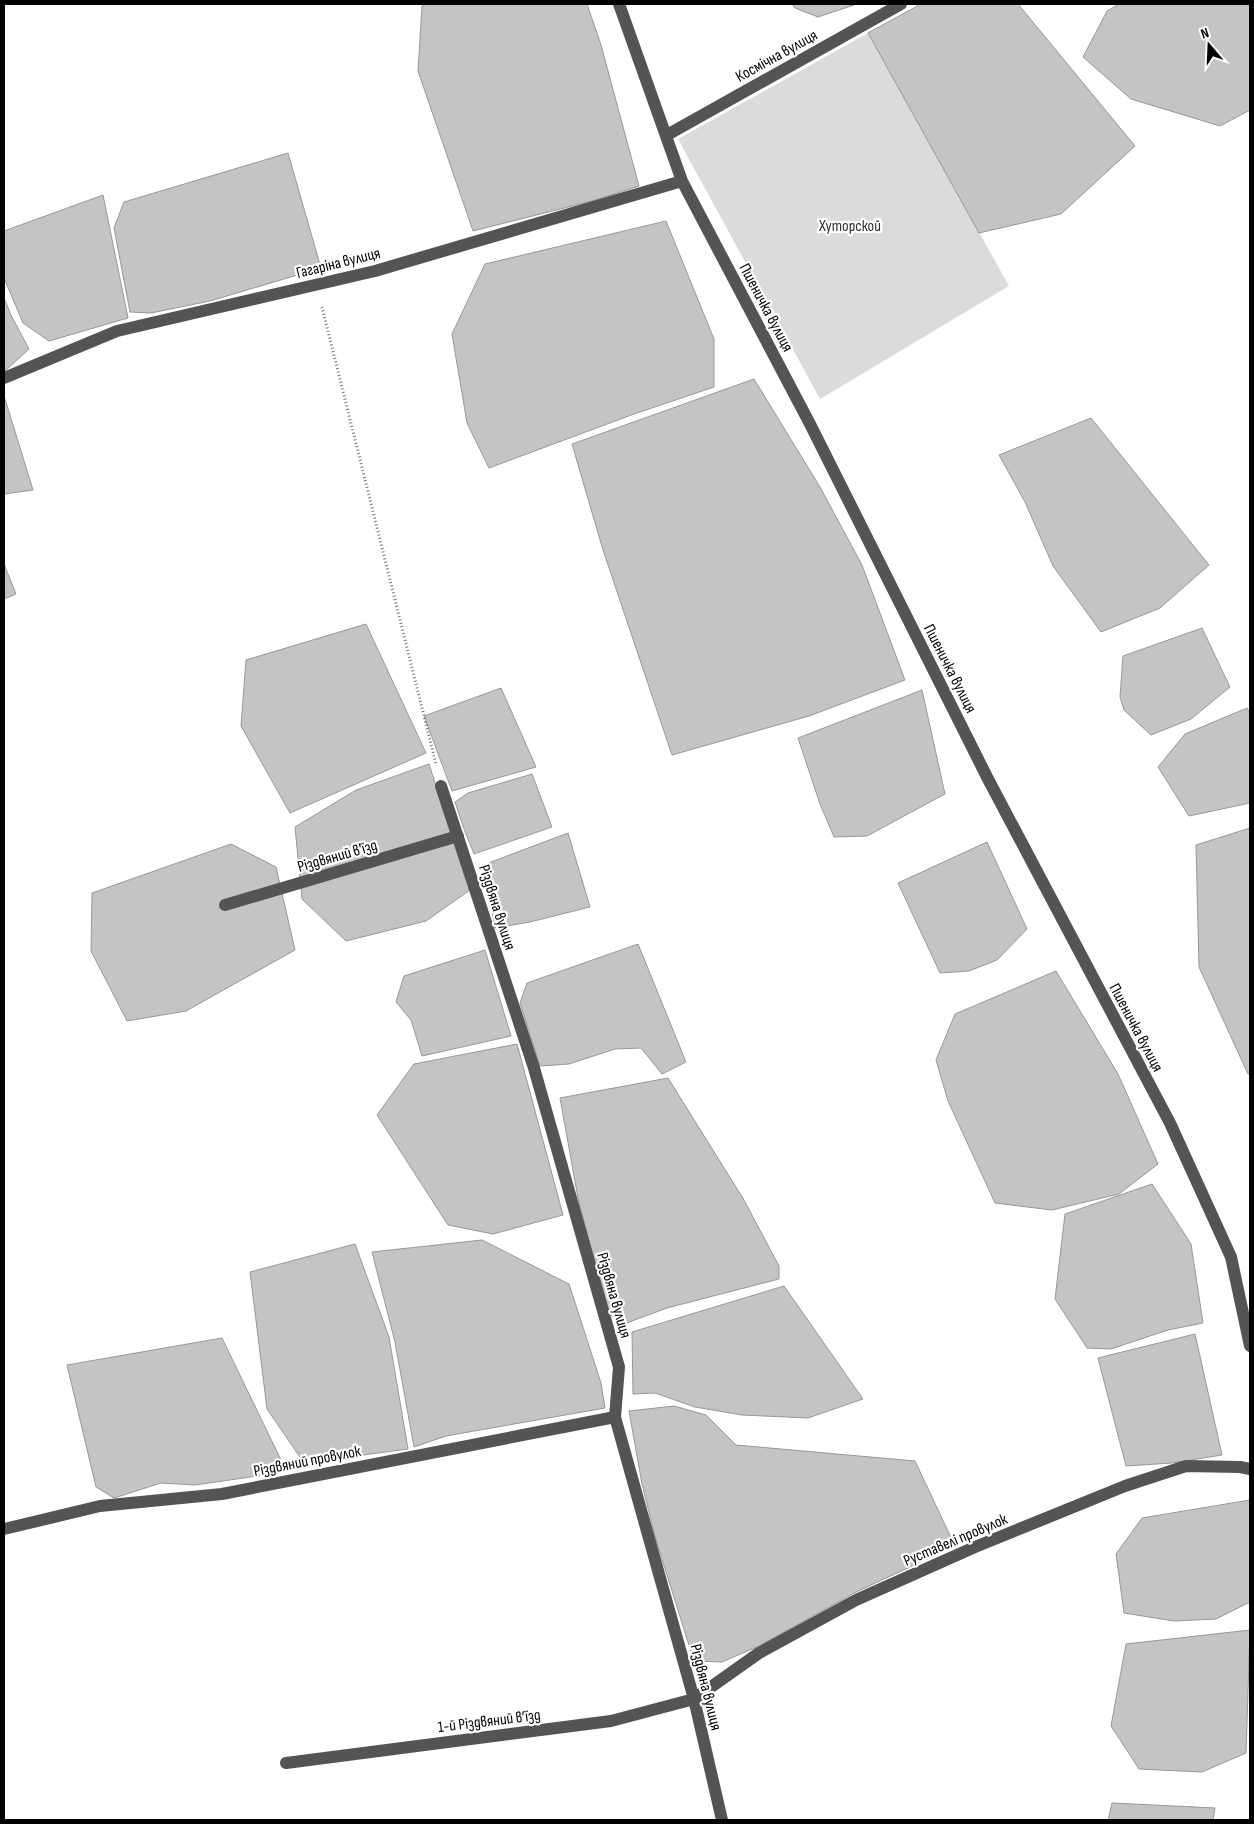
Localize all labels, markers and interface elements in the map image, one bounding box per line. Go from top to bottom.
north arrow [1184,20,1234,70]
text: N [1199,24,1211,42]
street label: Космічна вулиця [732,26,821,87]
park label: Хуторской [818,217,881,236]
street label: Гагаріна вулиця [294,244,382,283]
street label: Пшеничка вулиця [734,260,797,355]
street label: Пшеничка вулиця [919,621,980,716]
street label: Різдвяний в'їзд [295,836,380,877]
street label: Різдвяна вулиця [474,862,519,952]
street label: Пшеничка вулиця [1104,980,1167,1075]
street label: Різдвяна вулиця [592,1250,635,1341]
street label: Різдвяний провулок [252,1442,363,1481]
street label: Руставелі провулок [901,1510,1011,1571]
street label: Різдвяна вулиця [686,1642,725,1733]
street label: 1-й Різдвяний в’їзд [437,1706,542,1737]

